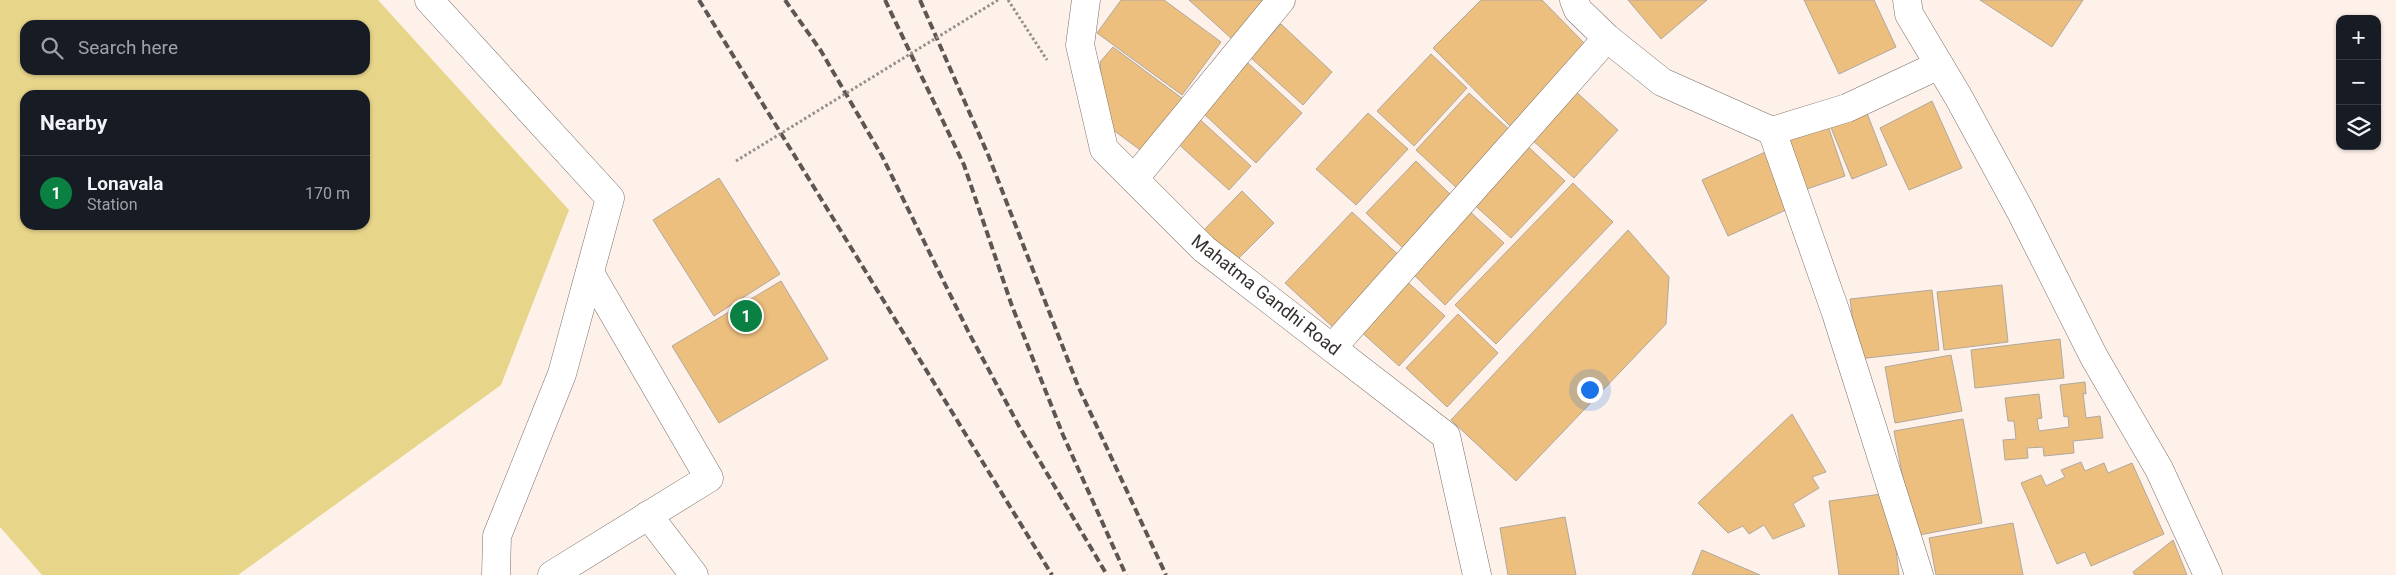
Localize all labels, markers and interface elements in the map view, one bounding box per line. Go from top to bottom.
map controls [2336,15,2381,150]
button: + [2336,15,2381,60]
search box [20,20,370,75]
icon: search [38,34,66,62]
text: Search here [78,36,178,59]
button: − [2336,60,2381,105]
button: layers [2336,105,2381,150]
text: Nearby [40,111,107,135]
text: Lonavala [87,172,164,195]
text: 1 [51,184,61,203]
text: 170 m [305,184,350,203]
text: Station [87,195,138,214]
street label: Mahatma Gandhi Road [1188,230,1345,359]
pin: 1 [730,297,762,335]
your location [1577,377,1603,403]

